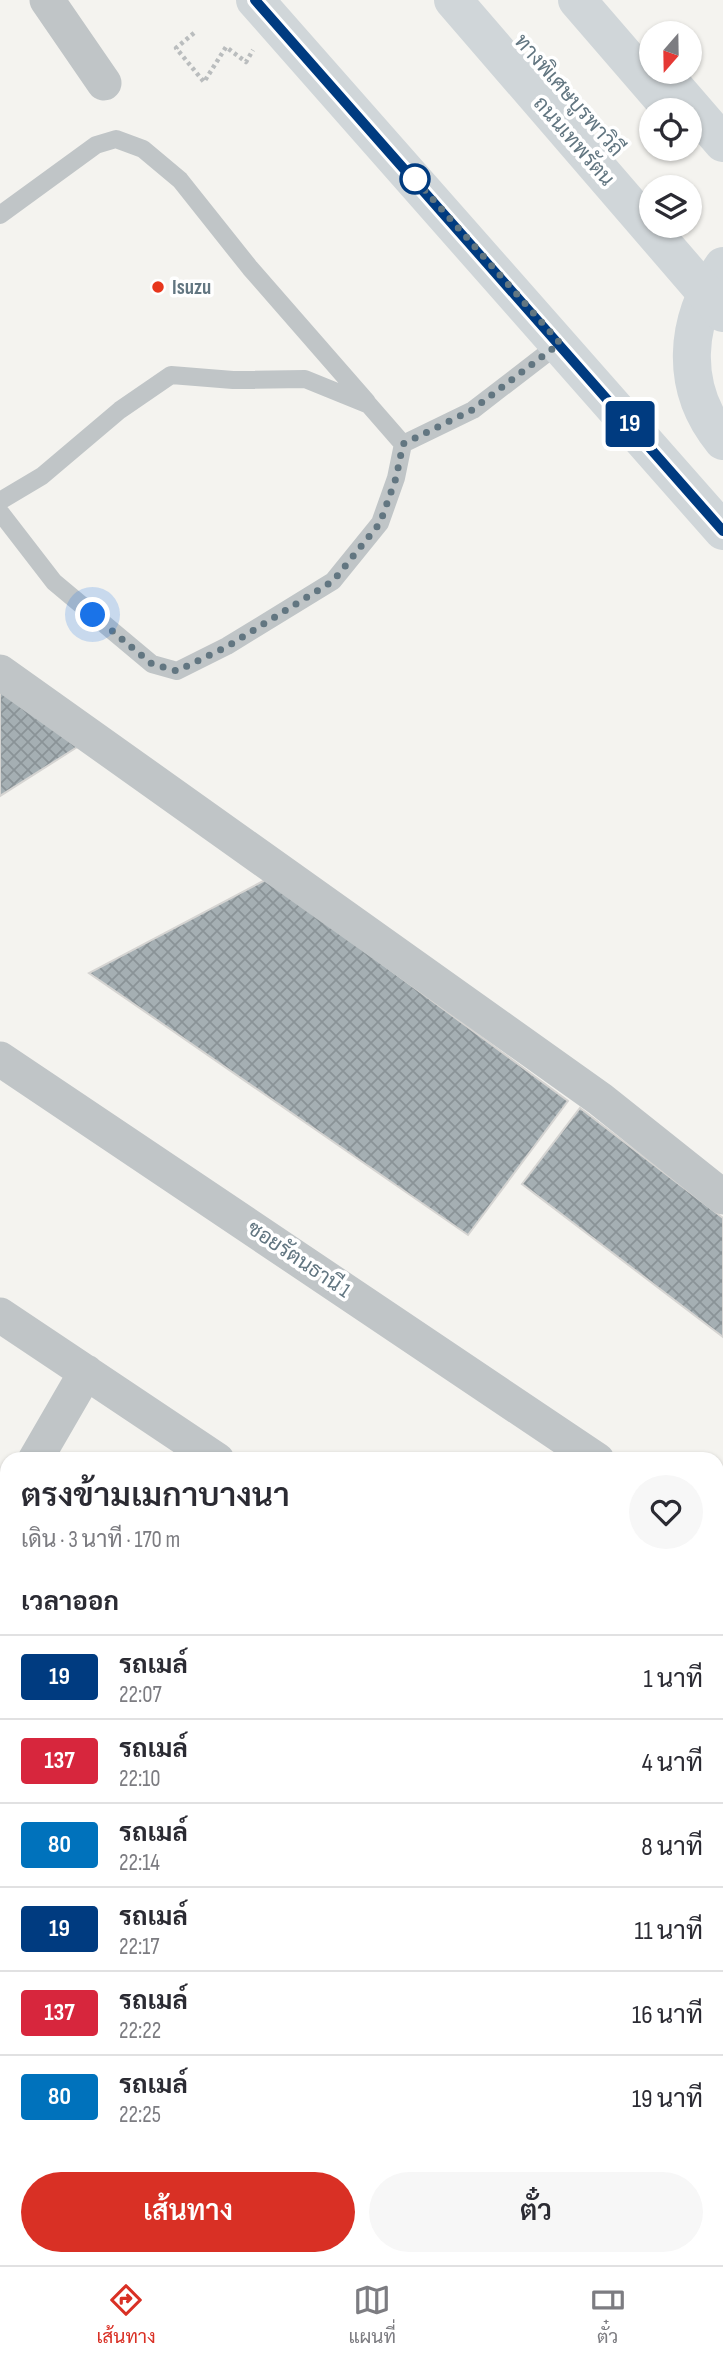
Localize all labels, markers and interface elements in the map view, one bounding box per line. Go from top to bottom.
north arrow [639,21,702,84]
map controls [639,21,702,238]
street label: ทางพิเศษบูรพาวิถี [507,28,629,163]
street label: ถนนเทพรัตน [528,91,619,191]
button: locate [639,98,702,161]
unlabelled marker [400,164,430,194]
button: layers [639,175,702,238]
place label: Isuzu [172,275,211,300]
marker: Isuzu [150,279,166,295]
line badge: 19 [598,401,662,447]
text: 19 [620,409,640,438]
your location [75,597,110,632]
street label: ซอยรัตนธานี 1 [242,1215,356,1303]
button: heart [629,1475,703,1549]
text: ตรงข้ามเมกาบางนา [21,1476,290,1516]
text: เดิน · 3 นาที · 170 m [21,1526,180,1554]
text: เวลาออก [21,1587,119,1618]
text: รถเมล์ [119,1650,188,1681]
text: 19 [49,1662,70,1691]
text: 1 นาที [644,1664,703,1695]
text: 22:07 [119,1681,162,1709]
text: รถเมล์ [119,1734,188,1765]
text: 137 [44,1746,75,1775]
text: 4 นาที [642,1748,703,1779]
text: 22:10 [119,1765,161,1793]
text: รถเมล์ [119,1818,188,1849]
text: 80 [48,1830,71,1859]
text: 8 นาที [641,1832,703,1863]
text: 22:14 [119,1849,160,1877]
text: รถเมล์ [119,1902,188,1933]
text: 19 [49,1914,70,1943]
text: 11 นาที [634,1916,703,1947]
text: 22:17 [119,1933,160,1961]
text: รถเมล์ [119,1986,188,2017]
text: 137 [44,1998,75,2027]
text: 16 นาที [632,2000,703,2031]
text: 22:22 [119,2017,161,2045]
text: รถเมล์ [119,2070,188,2101]
text: 80 [48,2082,71,2111]
text: 19 นาที [632,2084,703,2115]
text: 22:25 [119,2101,161,2129]
button: เส้นทาง [21,2172,355,2252]
button: ตั๋ว [369,2172,703,2252]
tab: เส้นทาง [96,2281,156,2349]
tab: แผนที่ [348,2281,396,2349]
tab: ตั๋ว [589,2281,627,2349]

